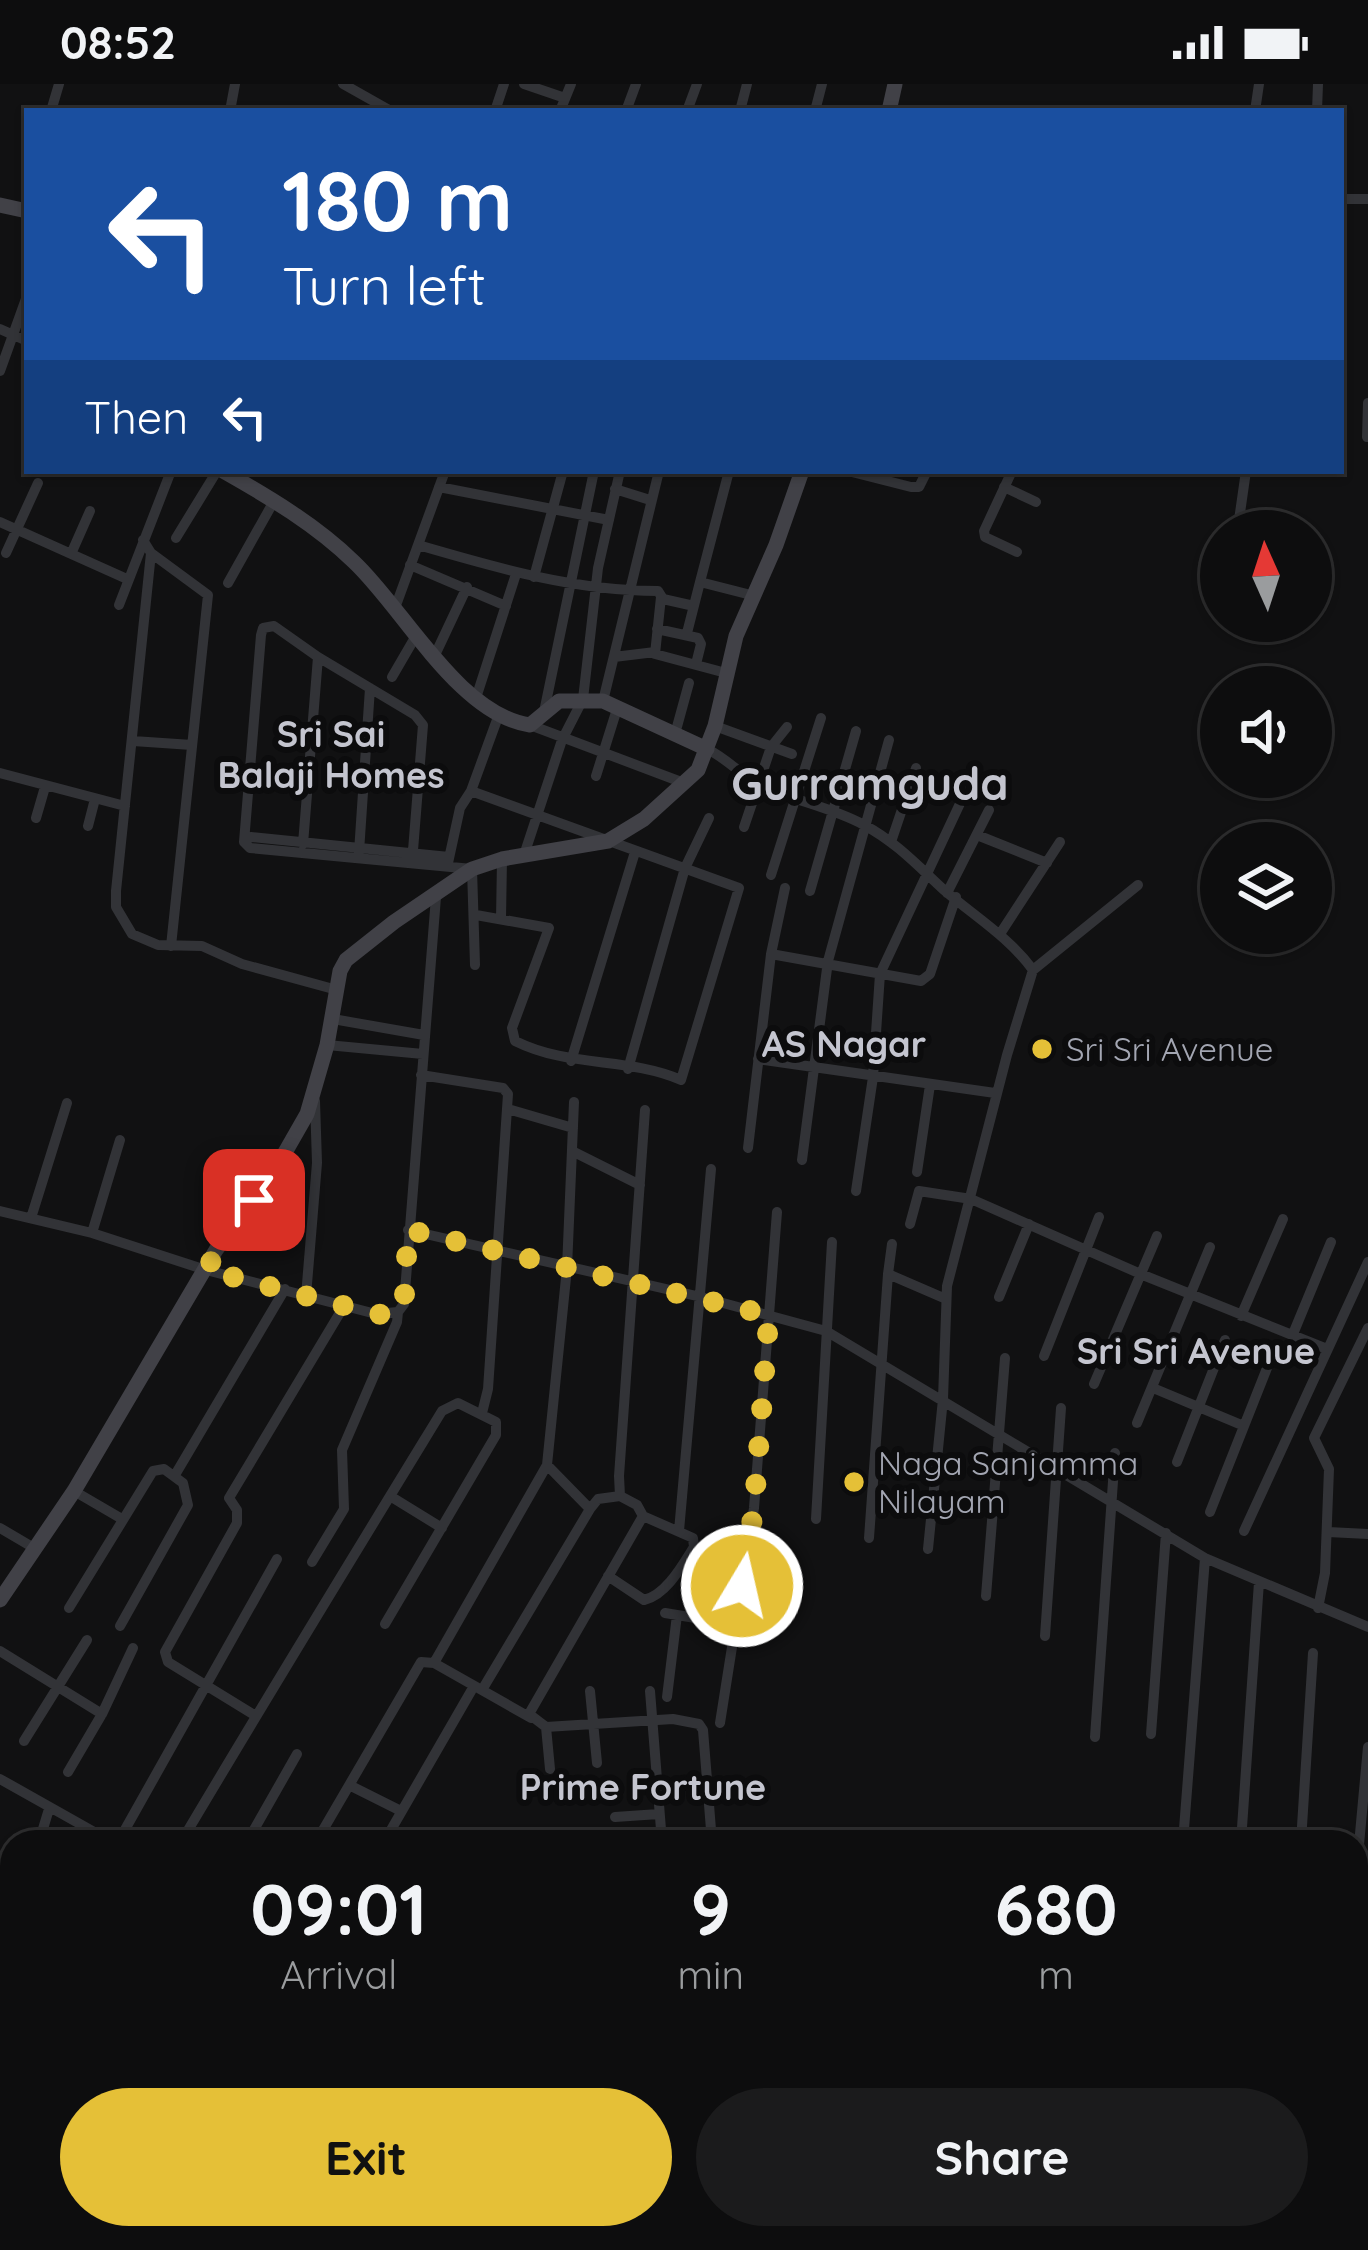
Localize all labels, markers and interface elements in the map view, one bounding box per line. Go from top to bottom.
text: 08:52 [60,14,176,70]
text: 180 m [282,147,513,252]
icon: left [84,156,240,312]
text: Turn left [282,251,486,319]
icon: left [212,384,278,450]
text: Then [84,389,188,445]
north arrow [1200,510,1332,642]
map controls [1200,510,1332,954]
button: sound [1200,666,1332,798]
district label: Sri Sai Balaji Homes [217,711,445,797]
district label: Gurramguda [731,755,1009,811]
button: layers [1200,822,1332,954]
district label: AS Nagar [762,1021,926,1066]
place label: Sri Sri Avenue [1066,1028,1274,1069]
marker: Sri Sri Avenue [1029,1036,1055,1062]
pin [203,1149,305,1251]
icon: arrive [221,1167,287,1233]
district label: Sri Sri Avenue [1077,1328,1315,1373]
place label: Naga Sanjamma Nilayam [878,1442,1138,1521]
marker: Naga Sanjamma Nilayam [841,1469,867,1495]
position arrow [679,1523,805,1649]
district label: Prime Fortune [520,1764,766,1809]
text: 09:01 [250,1863,427,1953]
text: 9 [690,1863,731,1953]
text: 680 [994,1863,1118,1953]
text: Arrival [280,1950,397,1999]
text: min [678,1950,744,1999]
text: m [1038,1950,1074,1999]
button: Exit [60,2088,672,2226]
button: Share [696,2088,1308,2226]

